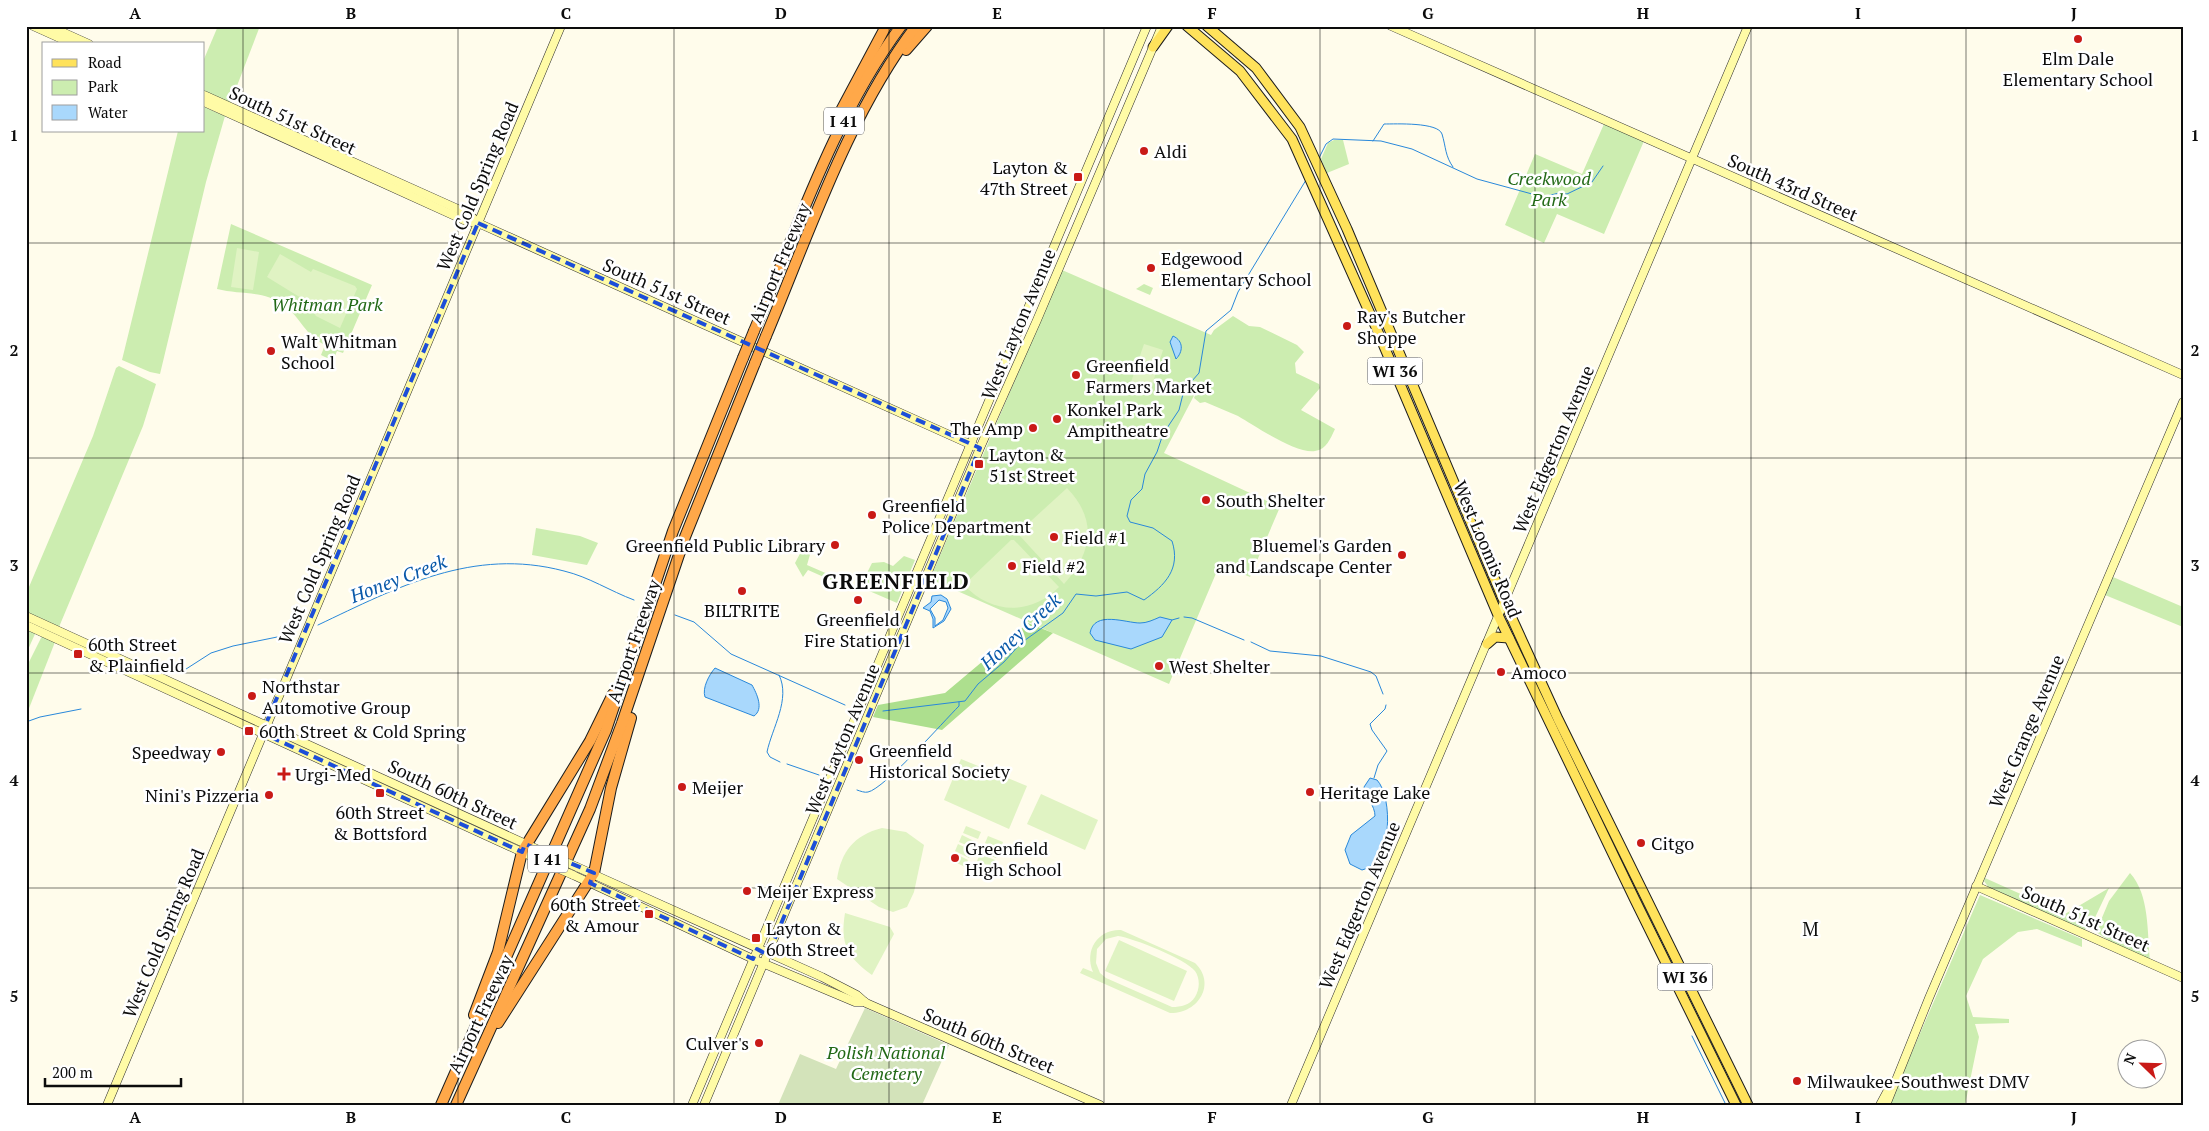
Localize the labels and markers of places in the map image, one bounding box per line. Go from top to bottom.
marker: Elm Dale Elementary School [2072,33,2084,45]
place label: Elm Dale Elementary School [2003,46,2153,91]
place label: Aldi [1154,139,1187,163]
marker: Aldi [1138,145,1150,157]
place label: Layton & 47th Street [980,155,1068,200]
marker: Layton & 47th Street [1072,171,1084,183]
place label: Edgewood Elementary School [1161,246,1312,291]
marker: Edgewood Elementary School [1145,262,1157,274]
place label: Ray's Butcher Shoppe [1357,304,1465,349]
marker: Ray's Butcher Shoppe [1341,320,1353,332]
place label: Walt Whitman School [281,329,397,374]
marker: Walt Whitman School [265,345,277,357]
place label: Greenfield Farmers Market [1086,353,1212,398]
marker: Greenfield Farmers Market [1070,369,1082,381]
place label: Konkel Park Ampitheatre [1067,397,1168,442]
marker: Konkel Park Ampitheatre [1051,413,1063,425]
place label: The Amp [950,416,1023,440]
marker: The Amp [1027,422,1039,434]
place label: Layton & 51st Street [989,442,1075,487]
marker: Layton & 51st Street [973,458,985,470]
place label: South Shelter [1216,488,1325,512]
place label: Greenfield Police Department [882,493,1031,538]
marker: South Shelter [1200,494,1212,506]
marker: Greenfield Police Department [866,509,878,521]
place label: Field #1 [1064,525,1127,549]
marker: Field #1 [1048,531,1060,543]
place label: Greenfield Public Library [625,533,826,557]
place label: Bluemel's Garden and Landscape Center [1216,533,1392,578]
marker: Greenfield Public Library [829,539,841,551]
marker: Bluemel's Garden and Landscape Center [1396,549,1408,561]
place label: Field #2 [1022,554,1085,578]
marker: Field #2 [1006,560,1018,572]
marker: BILTRITE [736,585,748,597]
marker: Greenfield Fire Station 1 [852,594,864,606]
place label: BILTRITE [704,598,780,622]
place label: Greenfield Fire Station 1 [804,607,912,652]
place label: 60th Street & Plainfield [88,632,185,677]
marker: 60th Street & Plainfield [72,648,84,660]
place label: West Shelter [1169,654,1270,678]
marker: West Shelter [1153,660,1165,672]
place label: Amoco [1511,660,1567,684]
marker: Amoco [1495,666,1507,678]
place label: Northstar Automotive Group [262,674,411,719]
marker: Northstar Automotive Group [246,690,258,702]
place label: 60th Street & Cold Spring [259,719,466,743]
marker: 60th Street & Cold Spring [243,725,255,737]
place label: Greenfield Historical Society [869,738,1011,783]
place label: Speedway [132,740,212,764]
marker: Speedway [215,746,227,758]
marker: Greenfield Historical Society [853,754,865,766]
place label: Urgi-Med [295,762,371,786]
marker: Urgi-Med [277,767,291,781]
place label: Meijer [692,775,743,799]
place label: Heritage Lake [1320,780,1430,804]
marker: Meijer [676,781,688,793]
place label: Nini's Pizzeria [145,783,259,807]
marker: Heritage Lake [1304,786,1316,798]
marker: 60th Street & Bottsford [374,787,386,799]
marker: Nini's Pizzeria [263,789,275,801]
place label: 60th Street & Bottsford [333,800,427,845]
place label: Citgo [1651,831,1694,855]
place label: Greenfield High School [965,836,1062,881]
marker: Citgo [1635,837,1647,849]
marker: Greenfield High School [949,852,961,864]
place label: Meijer Express [757,879,874,903]
marker: Meijer Express [741,885,753,897]
place label: 60th Street & Amour [550,892,639,937]
marker: 60th Street & Amour [643,908,655,920]
place label: Layton & 60th Street [766,916,855,961]
marker: Layton & 60th Street [750,932,762,944]
place label: Culver's [686,1031,749,1055]
marker: Culver's [753,1037,765,1049]
place label: Milwaukee-Southwest DMV [1807,1069,2030,1093]
marker: Milwaukee-Southwest DMV [1791,1075,1803,1087]

